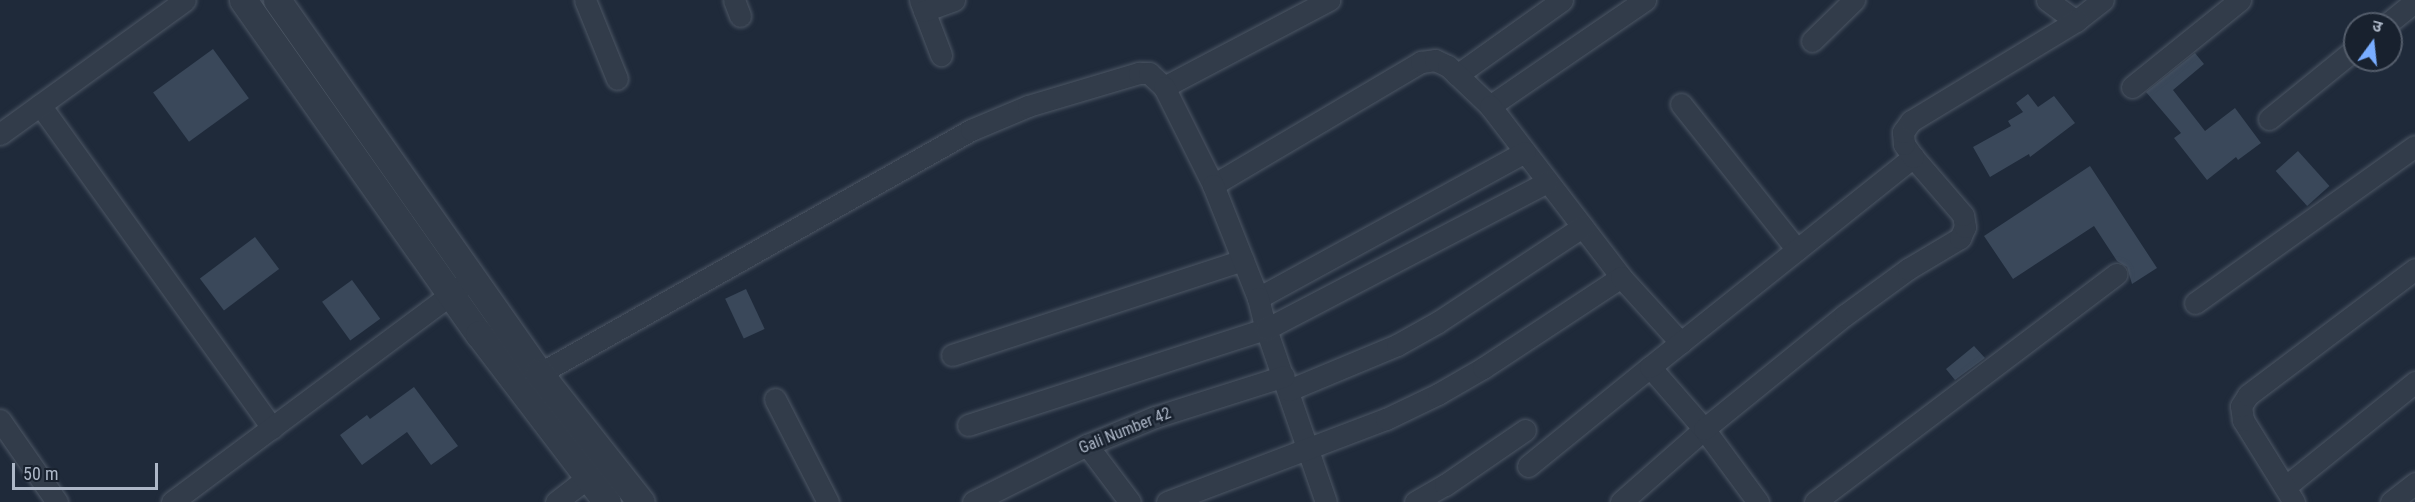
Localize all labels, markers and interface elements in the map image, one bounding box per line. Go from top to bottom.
north arrow [2343,12,2403,72]
text: उ [2370,16,2384,36]
street label: Gali Number 42 [1076,404,1174,458]
scale bar [15,451,160,489]
text: 50 m [23,463,58,484]

